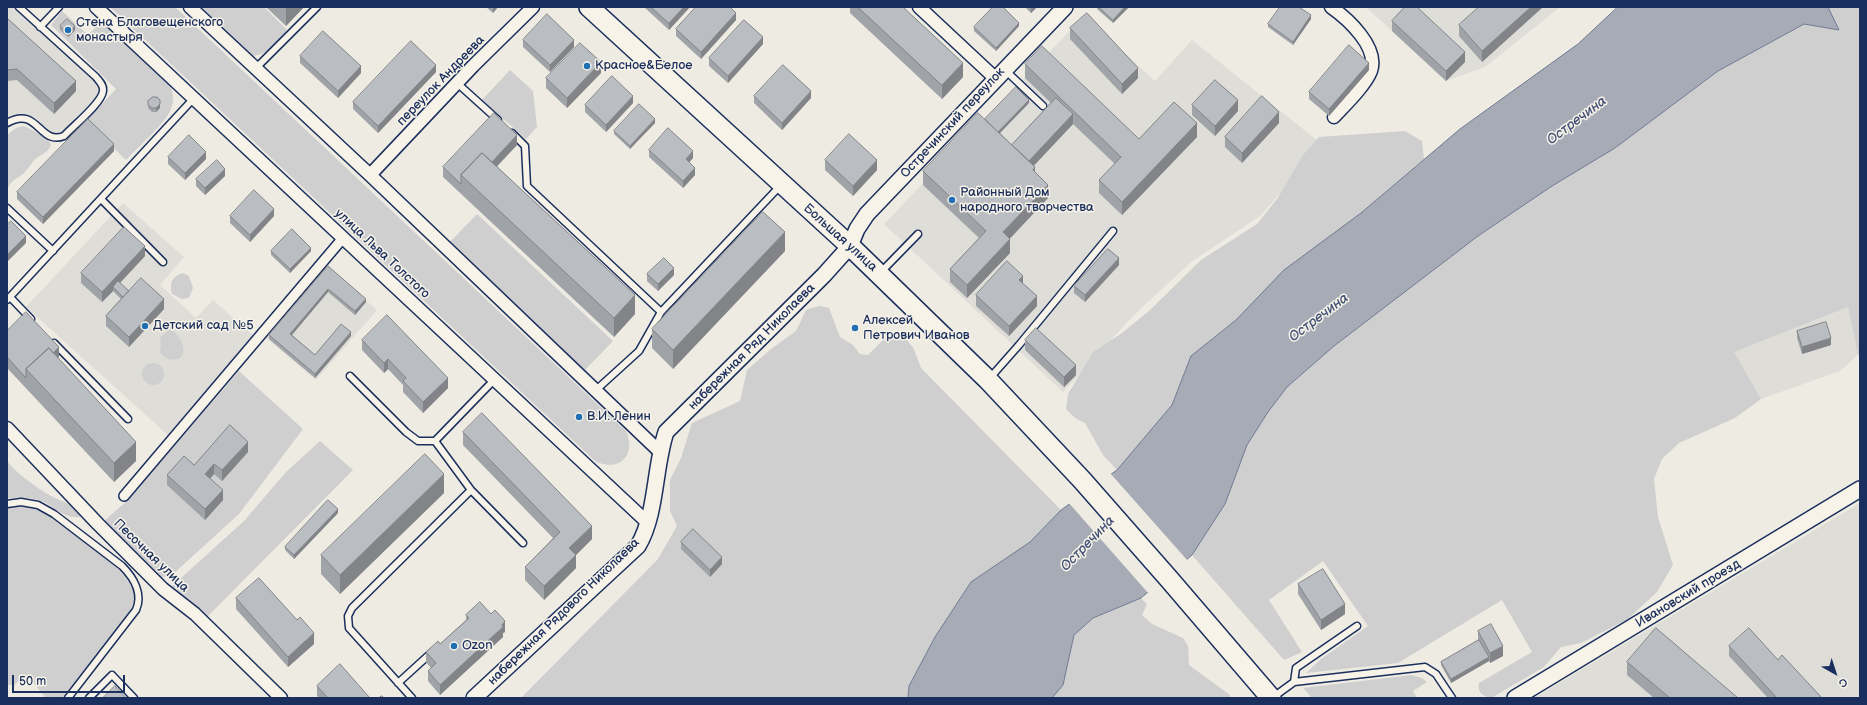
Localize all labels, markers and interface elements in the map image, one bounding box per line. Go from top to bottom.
place label: Стена Благовещенского монастыря [76,15,223,46]
marker: Стена Благовещенского монастыря [63,25,73,35]
street label: переулок Андреева [394,33,488,129]
place label: Красное&Белое [595,58,692,74]
marker: Красное&Белое [582,61,592,71]
street label: Остречинский переулок [898,64,1008,182]
water label: Остречина [1544,93,1610,149]
place label: Районный Дом народного творчества [960,185,1094,216]
marker: Районный Дом народного творчества [947,195,957,205]
street label: Большая улица [800,201,880,275]
street label: улица Льва Толстого [331,206,433,302]
street label: набережная Ряд Николаева [685,280,819,414]
water label: Остречина [1286,290,1352,346]
place label: Алексей Петрович Иванов [863,313,969,344]
place label: Детский сад №5 [153,318,254,334]
marker: Детский сад №5 [140,321,150,331]
marker: Алексей Петрович Иванов [850,323,860,333]
place label: В.И. Ленин [587,409,651,425]
marker: В.И. Ленин [574,412,584,422]
water label: Остречина [1057,513,1119,575]
street label: Песочная улица [110,516,192,596]
street label: набережная Рядового Николаева [485,535,643,689]
street label: Ивановский проезд [1633,557,1743,631]
place label: Ozon [462,638,492,654]
marker: Ozon [449,641,459,651]
north arrow [1815,653,1855,693]
scale bar [14,667,127,693]
text: 50 m [19,674,46,689]
text: С [1836,675,1850,690]

